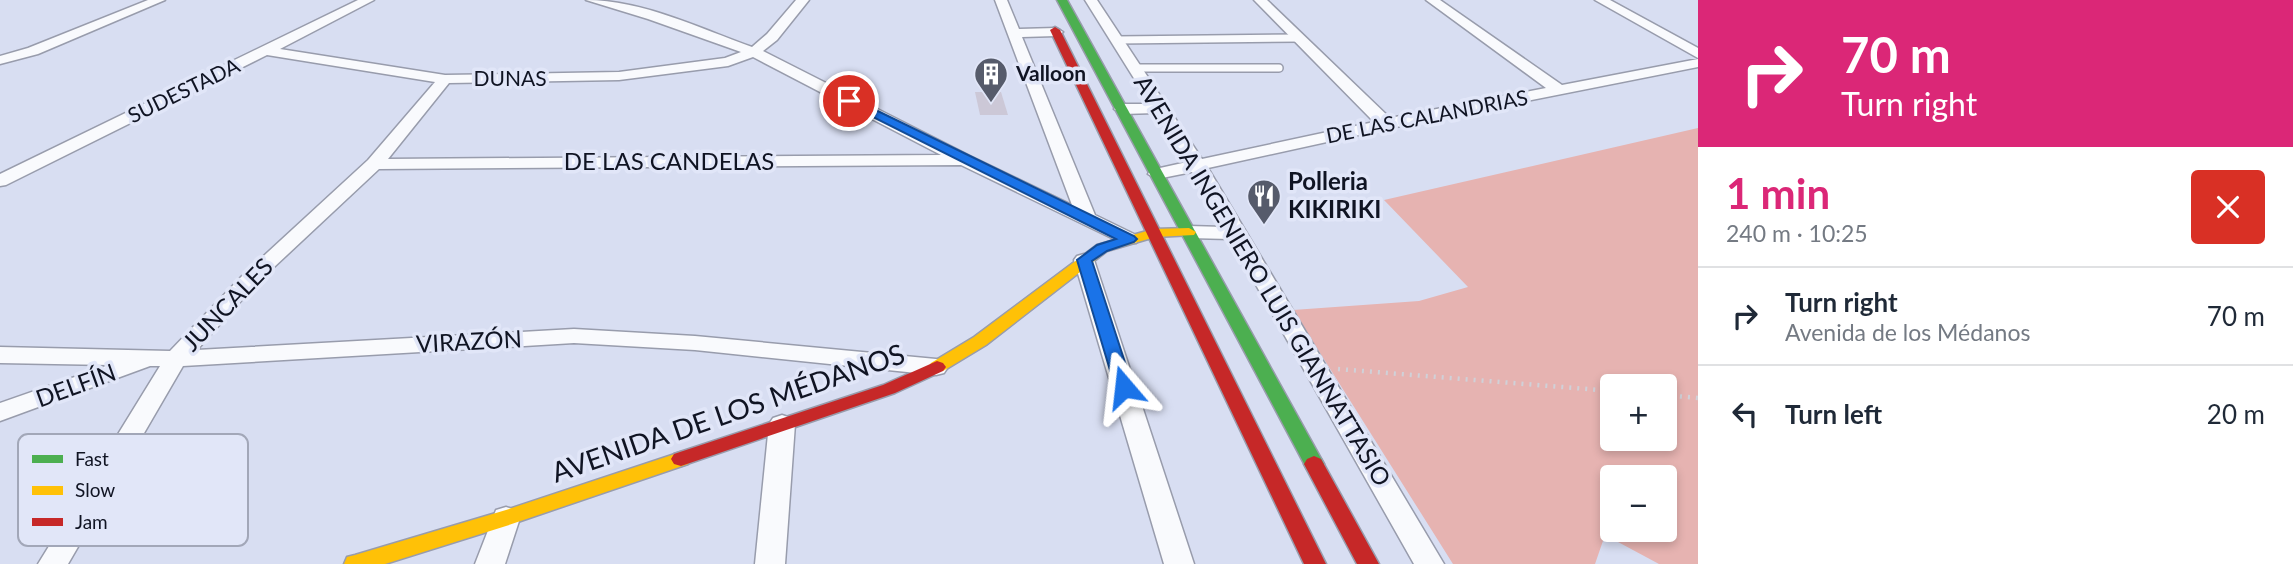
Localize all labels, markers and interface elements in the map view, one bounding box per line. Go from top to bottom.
text: 70 m [1841,25,1951,83]
icon: right [1726,28,1817,119]
street label: SUDESTADA [123,51,244,127]
building icon: Valloon [972,55,1010,104]
place label: Valloon [1015,60,1086,85]
street label: DUNAS [473,65,547,90]
street label: AVENIDA INGENIERO LUIS GIANNATTASIO [1129,70,1398,491]
pin [819,71,879,131]
icon: arrive [830,82,868,120]
street label: DE LAS CALANDRIAS [1324,84,1530,147]
text: Turn right [1841,84,1977,123]
street label: DE LAS CANDELAS [564,146,774,175]
place label: Polleria KIKIRIKI [1288,166,1381,223]
text: 1 min [1726,168,1830,218]
button: close [2191,170,2265,244]
restaurant icon: Polleria KIKIRIKI [1245,177,1283,226]
text: 240 m · 10:25 [1726,219,1868,247]
street label: JUNCALES [176,252,278,356]
text: Turn right [1785,286,1898,318]
icon: right [1726,297,1764,335]
text: 70 m [2207,300,2265,332]
text: Avenida de los Médanos [1785,318,2030,346]
street label: VIRAZÓN [415,323,523,358]
street label: AVENIDA DE LOS MÉDANOS [547,336,909,489]
position arrow [1087,350,1161,424]
street label: DELFÍN [32,357,119,412]
map controls [1600,374,1677,542]
button: + [1600,374,1677,451]
icon: left [1726,395,1764,433]
text: Turn left [1785,398,1882,430]
text: 20 m [2207,398,2265,430]
legend [18,434,248,546]
text: Fast [75,447,109,470]
button: − [1600,465,1677,542]
text: Slow [75,478,115,501]
text: Jam [75,510,108,533]

